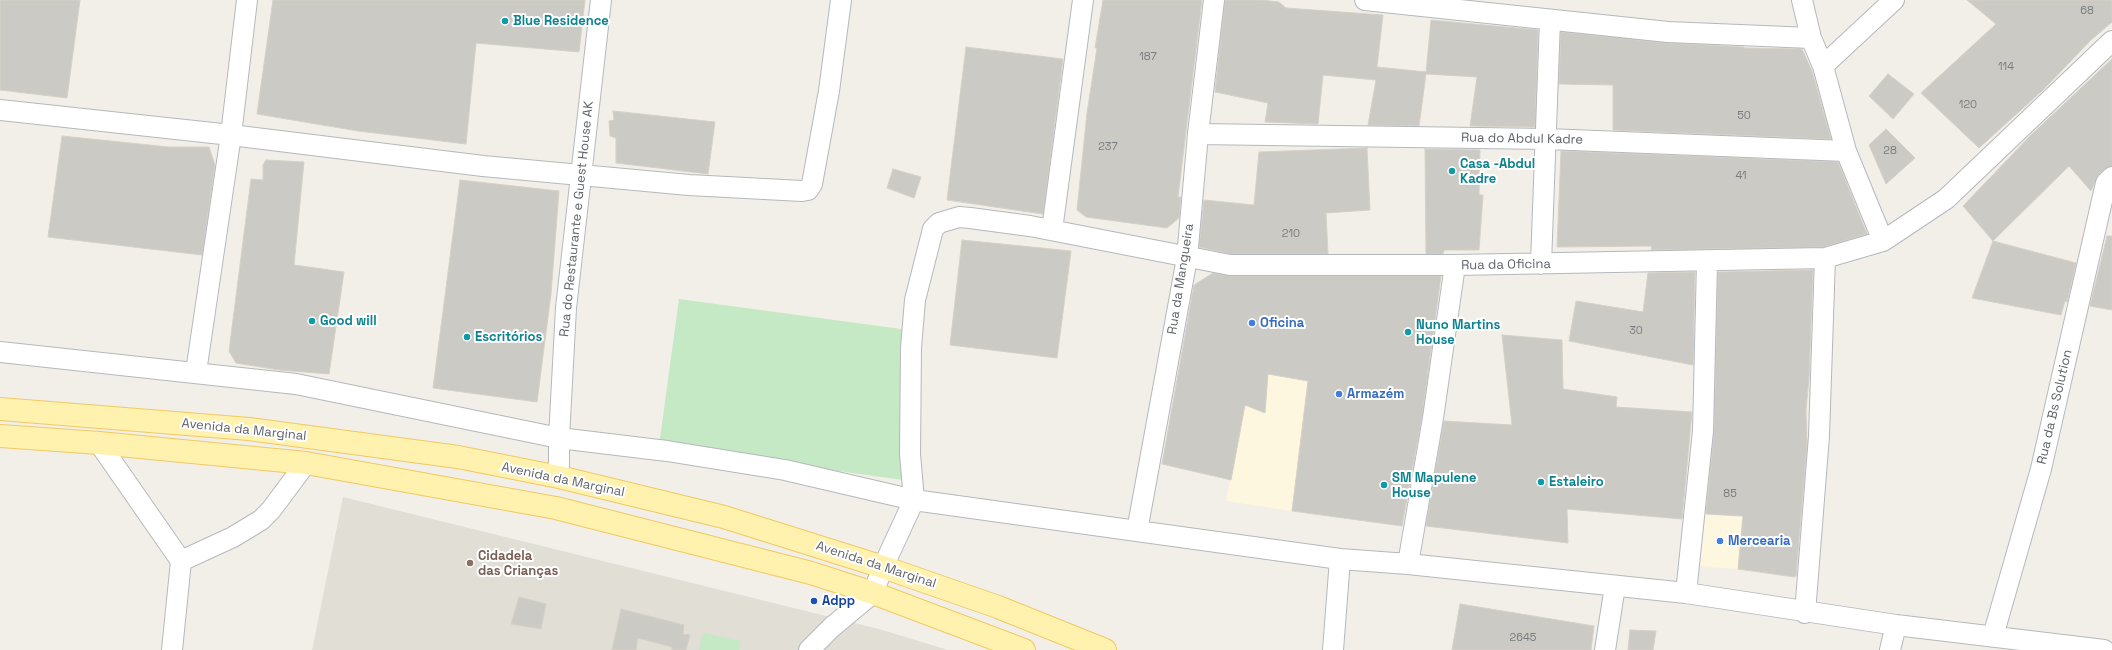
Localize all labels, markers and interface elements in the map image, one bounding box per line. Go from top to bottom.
house number: 68 [2080,4,2094,18]
place label: Blue Residence [513,13,609,29]
marker: Blue Residence [500,16,510,26]
house number: 187 [1139,50,1157,64]
house number: 114 [1998,60,2014,74]
house number: 120 [1959,98,1977,112]
street label: Rua do Restaurante e Guest House AK [557,100,597,338]
house number: 50 [1737,109,1751,123]
street label: Rua do Abdul Kadre [1461,130,1583,148]
house number: 237 [1098,140,1118,154]
house number: 28 [1883,144,1897,158]
place label: Casa -Abdul Kadre [1460,156,1535,187]
marker: Casa -Abdul Kadre [1447,166,1457,176]
house number: 41 [1735,169,1747,183]
street label: Rua da Mangueira [1165,222,1197,336]
house number: 210 [1282,227,1300,241]
street label: Rua da Oficina [1461,256,1551,274]
place label: Good will [320,313,377,329]
place label: Oficina [1260,315,1304,331]
marker: Good will [307,316,317,326]
place label: Nuno Martins House [1416,317,1500,348]
marker: Oficina [1247,318,1257,328]
house number: 30 [1629,324,1643,338]
marker: Nuno Martins House [1403,327,1413,337]
place label: Escritórios [475,329,542,345]
marker: Escritórios [462,332,472,342]
street label: Rua da Bs Solution [2034,348,2076,466]
place label: Armazém [1347,386,1404,402]
marker: Armazém [1334,389,1344,399]
street label: Avenida da Marginal [181,416,307,444]
street label: Avenida da Marginal [500,459,626,501]
place label: SM Mapulene House [1392,470,1476,501]
place label: Estaleiro [1549,474,1604,490]
marker: Estaleiro [1536,477,1546,487]
marker: SM Mapulene House [1379,480,1389,490]
house number: 85 [1723,487,1737,501]
place label: Mercearia [1728,533,1791,549]
marker: Mercearia [1715,536,1725,546]
street label: Avenida da Marginal [814,538,938,592]
place label: Cidadela das Crianças [478,548,558,579]
marker: Cidadela das Crianças [465,558,475,568]
place label: Adpp [822,593,855,609]
marker: Adpp [809,596,819,606]
house number: 2645 [1510,631,1536,645]

